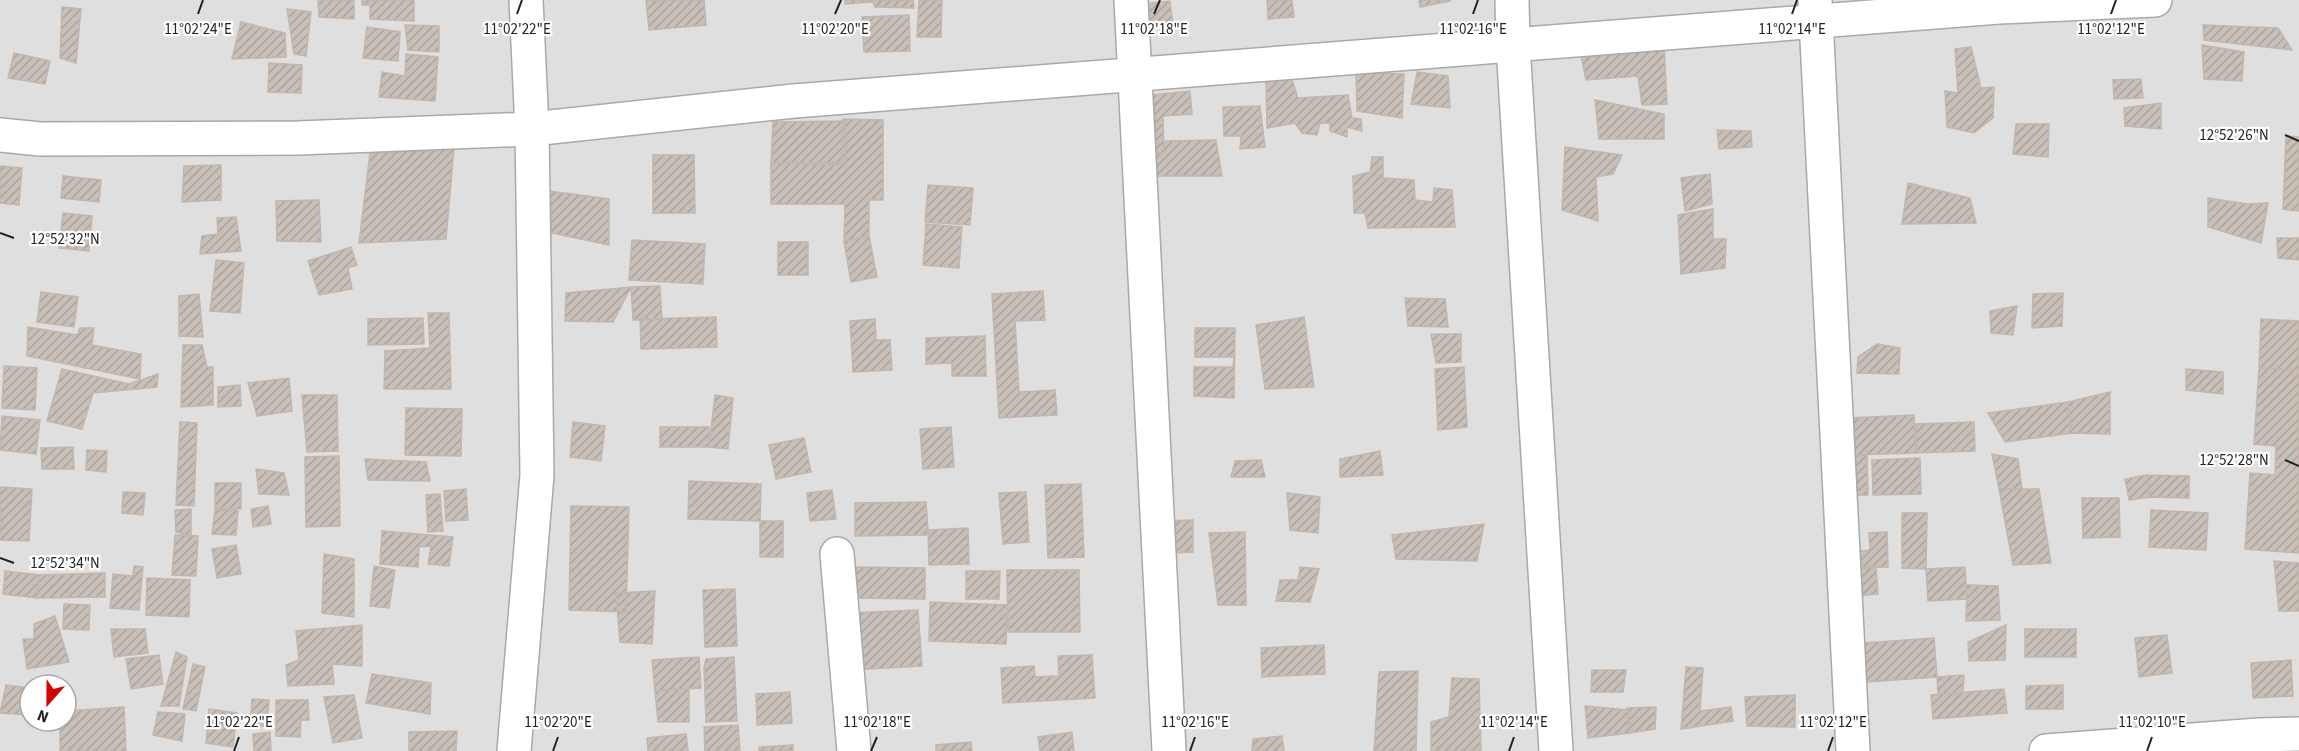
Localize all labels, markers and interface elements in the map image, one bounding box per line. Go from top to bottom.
text: 11°02'24"E [164,19,232,40]
text: 11°02'22"E [483,19,551,40]
text: 11°02'20"E [801,19,869,40]
text: 11°02'18"E [1120,19,1188,40]
text: 11°02'16"E [1439,19,1507,40]
text: 11°02'14"E [1758,19,1826,40]
text: 11°02'12"E [2077,19,2145,40]
text: 12°52'26"N [2199,125,2269,146]
text: 12°52'32"N [30,229,100,250]
text: 12°52'28"N [2199,450,2269,471]
text: 12°52'34"N [30,553,100,574]
north arrow [18,673,78,733]
text: N [34,704,52,728]
text: 11°02'22"E [205,712,273,733]
text: 11°02'20"E [524,712,592,733]
text: 11°02'18"E [843,712,911,733]
text: 11°02'16"E [1161,712,1229,733]
text: 11°02'14"E [1480,712,1548,733]
text: 11°02'12"E [1799,712,1867,733]
text: 11°02'10"E [2118,712,2186,733]

